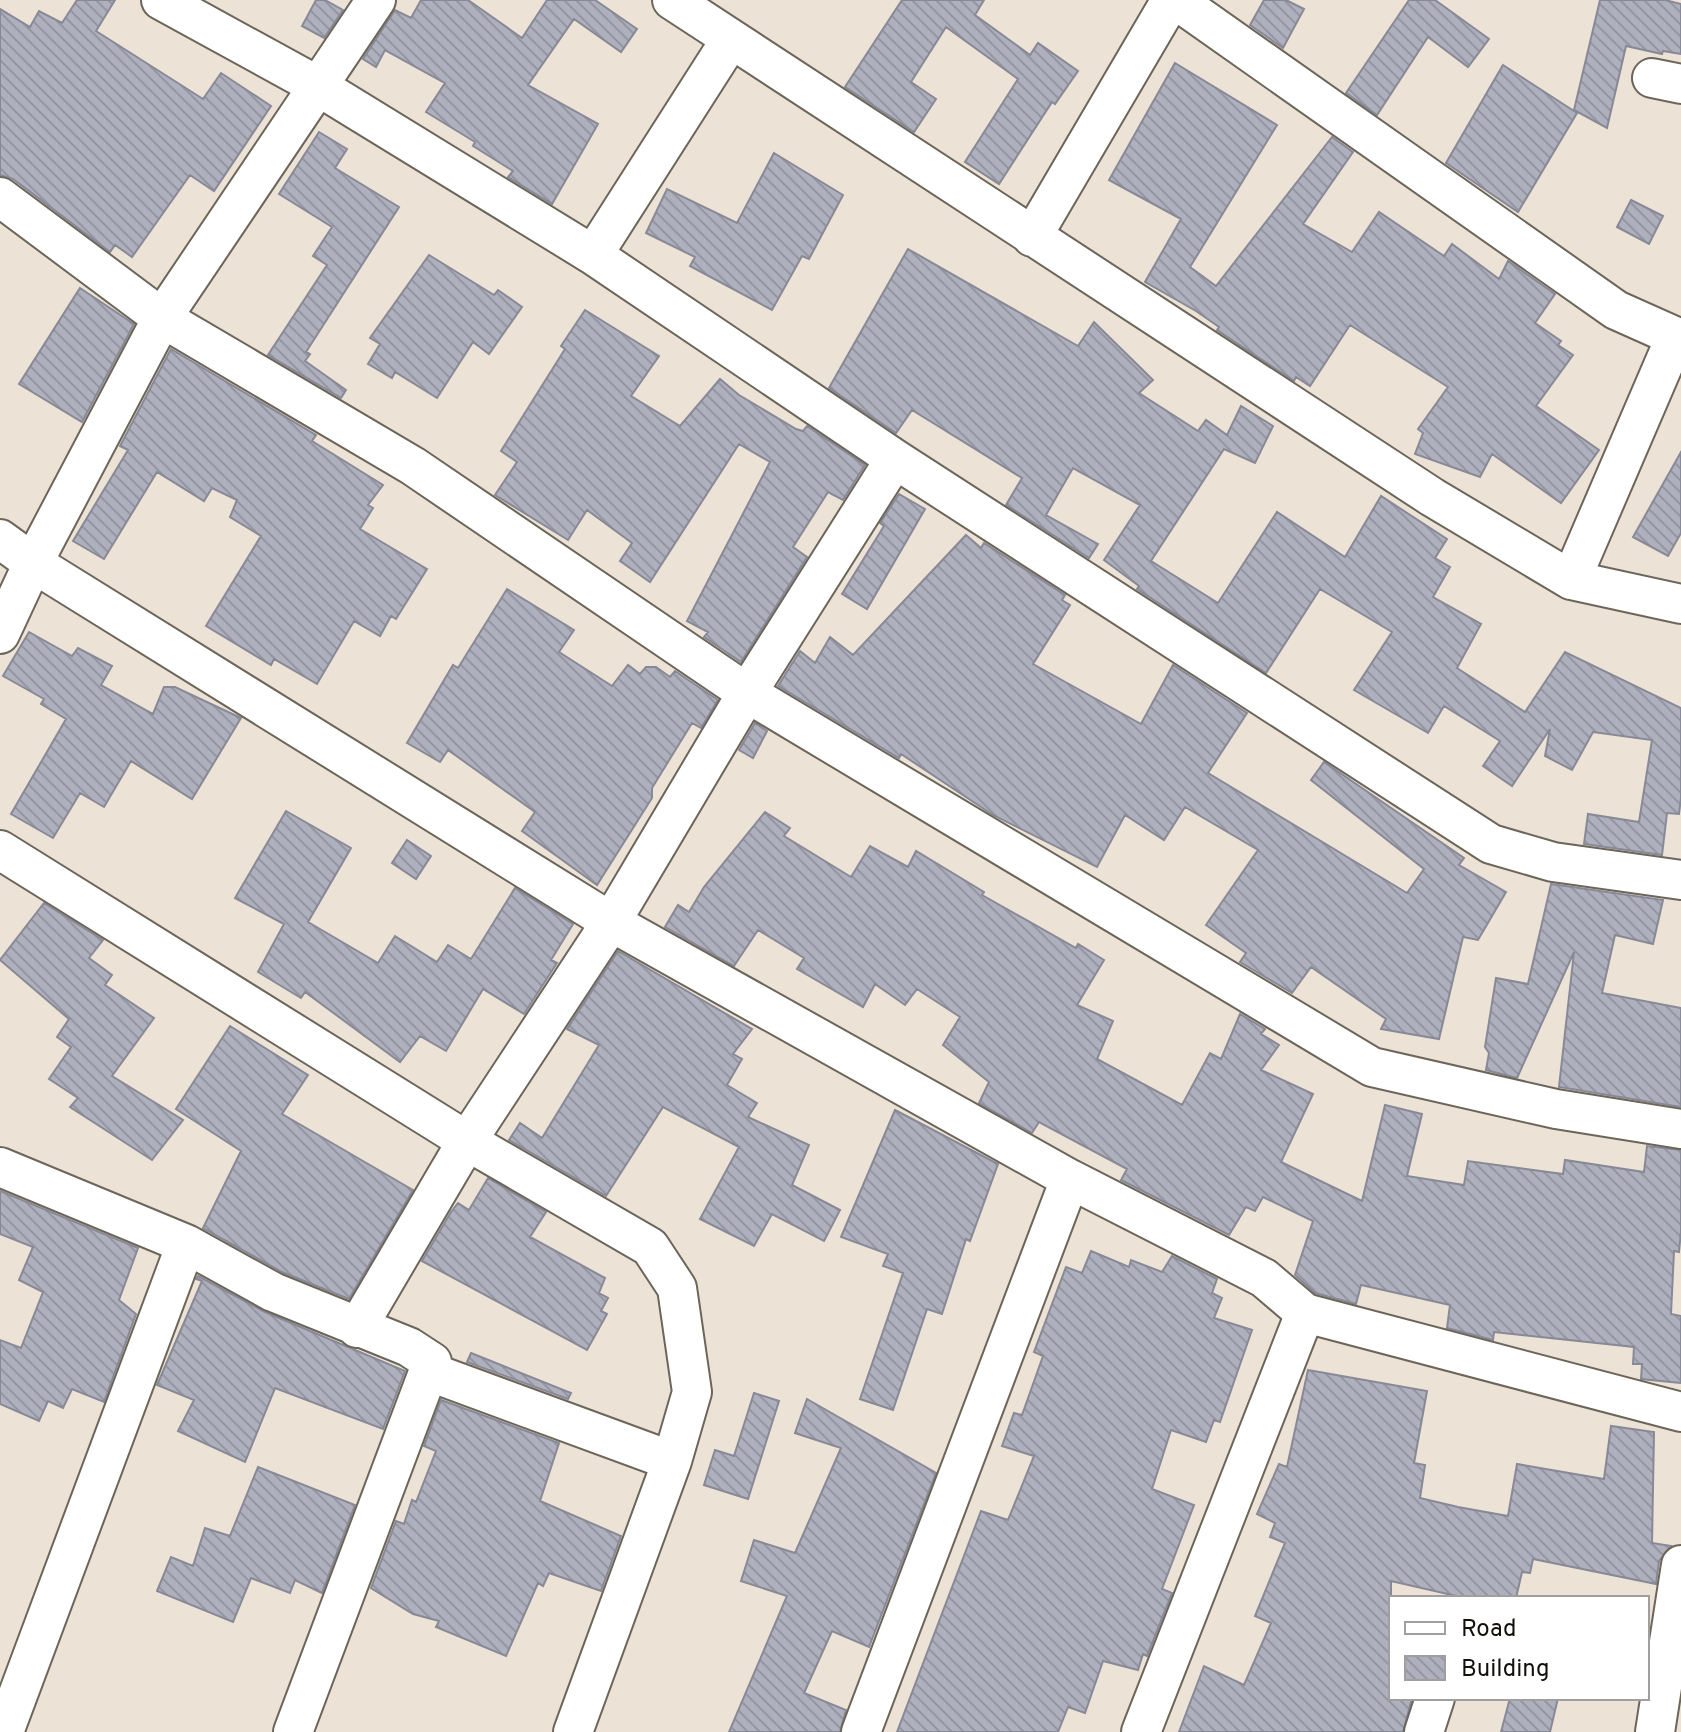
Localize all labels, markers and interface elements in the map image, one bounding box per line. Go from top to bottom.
legend [1389,1596,1649,1700]
text: Road [1461,1615,1517,1645]
text: Building [1461,1655,1550,1685]

